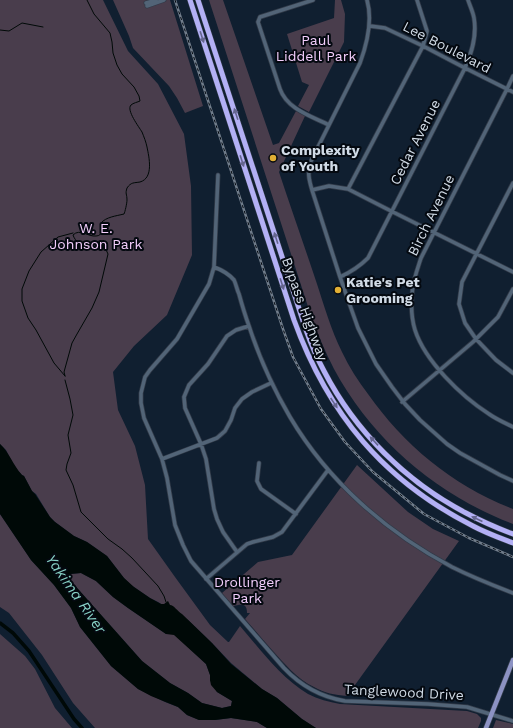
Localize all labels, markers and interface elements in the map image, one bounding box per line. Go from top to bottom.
street label: Lee Boulevard [400,18,494,76]
one-way arrow [199,31,205,43]
park label: Paul Liddell Park [276,32,356,64]
street label: Cedar Avenue [387,97,443,187]
one-way arrow [232,108,238,120]
place label: Complexity of Youth [281,142,360,174]
marker: Complexity of Youth [268,153,278,163]
one-way arrow [240,155,246,167]
street label: Birch Avenue [404,172,458,258]
park label: W. E. Johnson Park [50,220,142,252]
one-way arrow [273,232,279,244]
street label: Bypass Highway [279,255,331,364]
place label: Katie's Pet Grooming [346,274,420,306]
one-way arrow [280,279,286,291]
marker: Katie's Pet Grooming [333,285,343,295]
one-way arrow [330,398,338,408]
one-way arrow [369,436,378,447]
one-way arrow [471,516,483,522]
water label: Yakima River [42,551,111,638]
park label: Drollinger Park [214,574,280,606]
street label: Tanglewood Drive [344,681,464,703]

